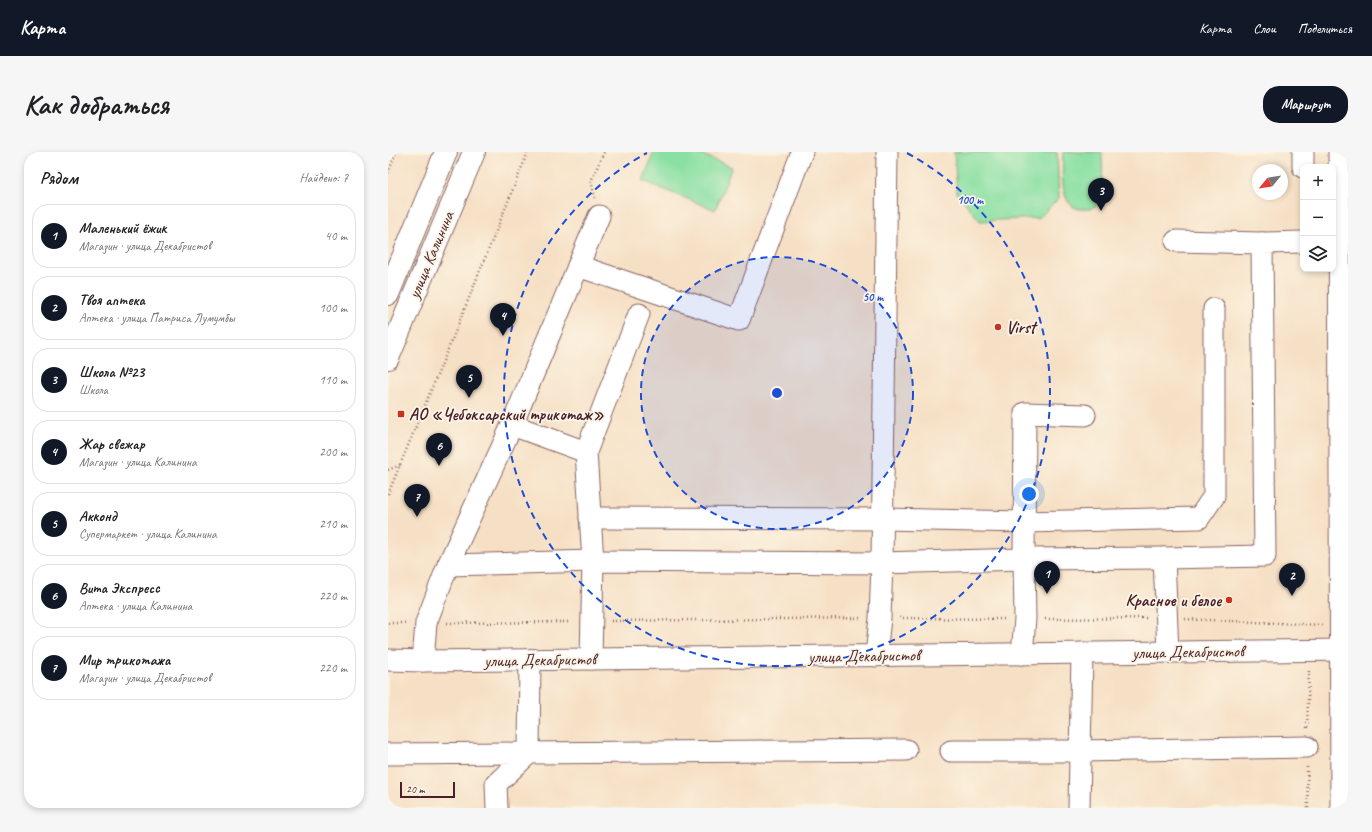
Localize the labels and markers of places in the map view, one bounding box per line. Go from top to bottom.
pin: 3 [1088,178,1114,211]
pin: 4 [490,303,516,336]
place label: Virst [1006,317,1038,338]
marker: Virst [993,322,1003,332]
pin: 5 [456,365,482,398]
centre of rings [770,386,784,400]
place label: АО «Чебоксарский трикотаж» [409,404,604,425]
marker: АО «Чебоксарский трикотаж» [396,409,406,419]
pin: 6 [426,433,452,466]
pin: 7 [404,484,430,517]
pin: 1 [1034,561,1060,594]
pin: 2 [1279,563,1305,596]
place label: Красное и белое [1126,590,1223,611]
marker: Красное и белое [1224,595,1234,605]

